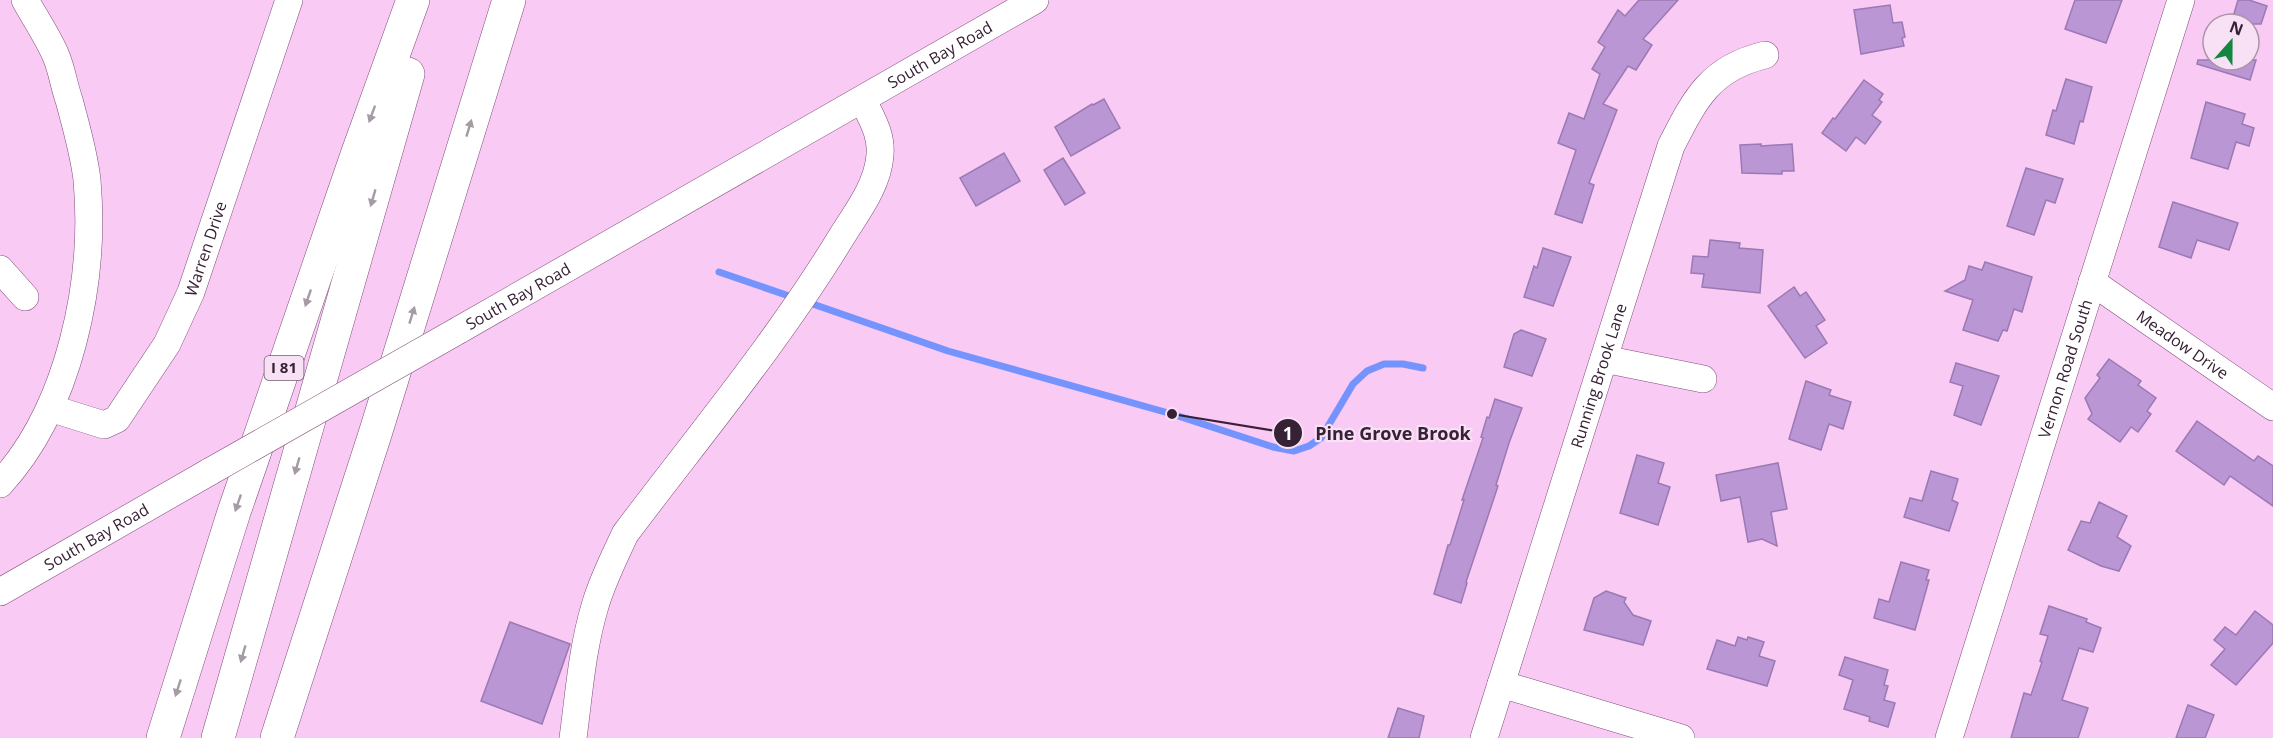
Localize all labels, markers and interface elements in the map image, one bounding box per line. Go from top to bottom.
north arrow [2201,12,2261,72]
text: N [2226,15,2246,41]
street label: South Bay Road [883,16,996,93]
one-way arrow [367,106,377,124]
one-way arrow [465,119,474,137]
one-way arrow [368,189,377,207]
street label: Warren Drive [179,198,232,299]
street label: South Bay Road [462,257,574,335]
one-way arrow [302,290,312,308]
street label: Vernon Road South [2033,297,2097,441]
street label: Running Brook Lane [1565,300,1632,451]
one-way arrow [407,305,417,323]
street label: Meadow Drive [2132,305,2233,384]
road number: I 81 [264,356,304,380]
callout: Pine Grove Brook [1273,415,1483,451]
text: 1 [1283,421,1293,445]
text: Pine Grove Brook [1315,421,1472,445]
one-way arrow [292,457,301,475]
one-way arrow [232,494,242,512]
street label: South Bay Road [40,498,153,576]
one-way arrow [238,645,247,663]
one-way arrow [173,679,182,697]

